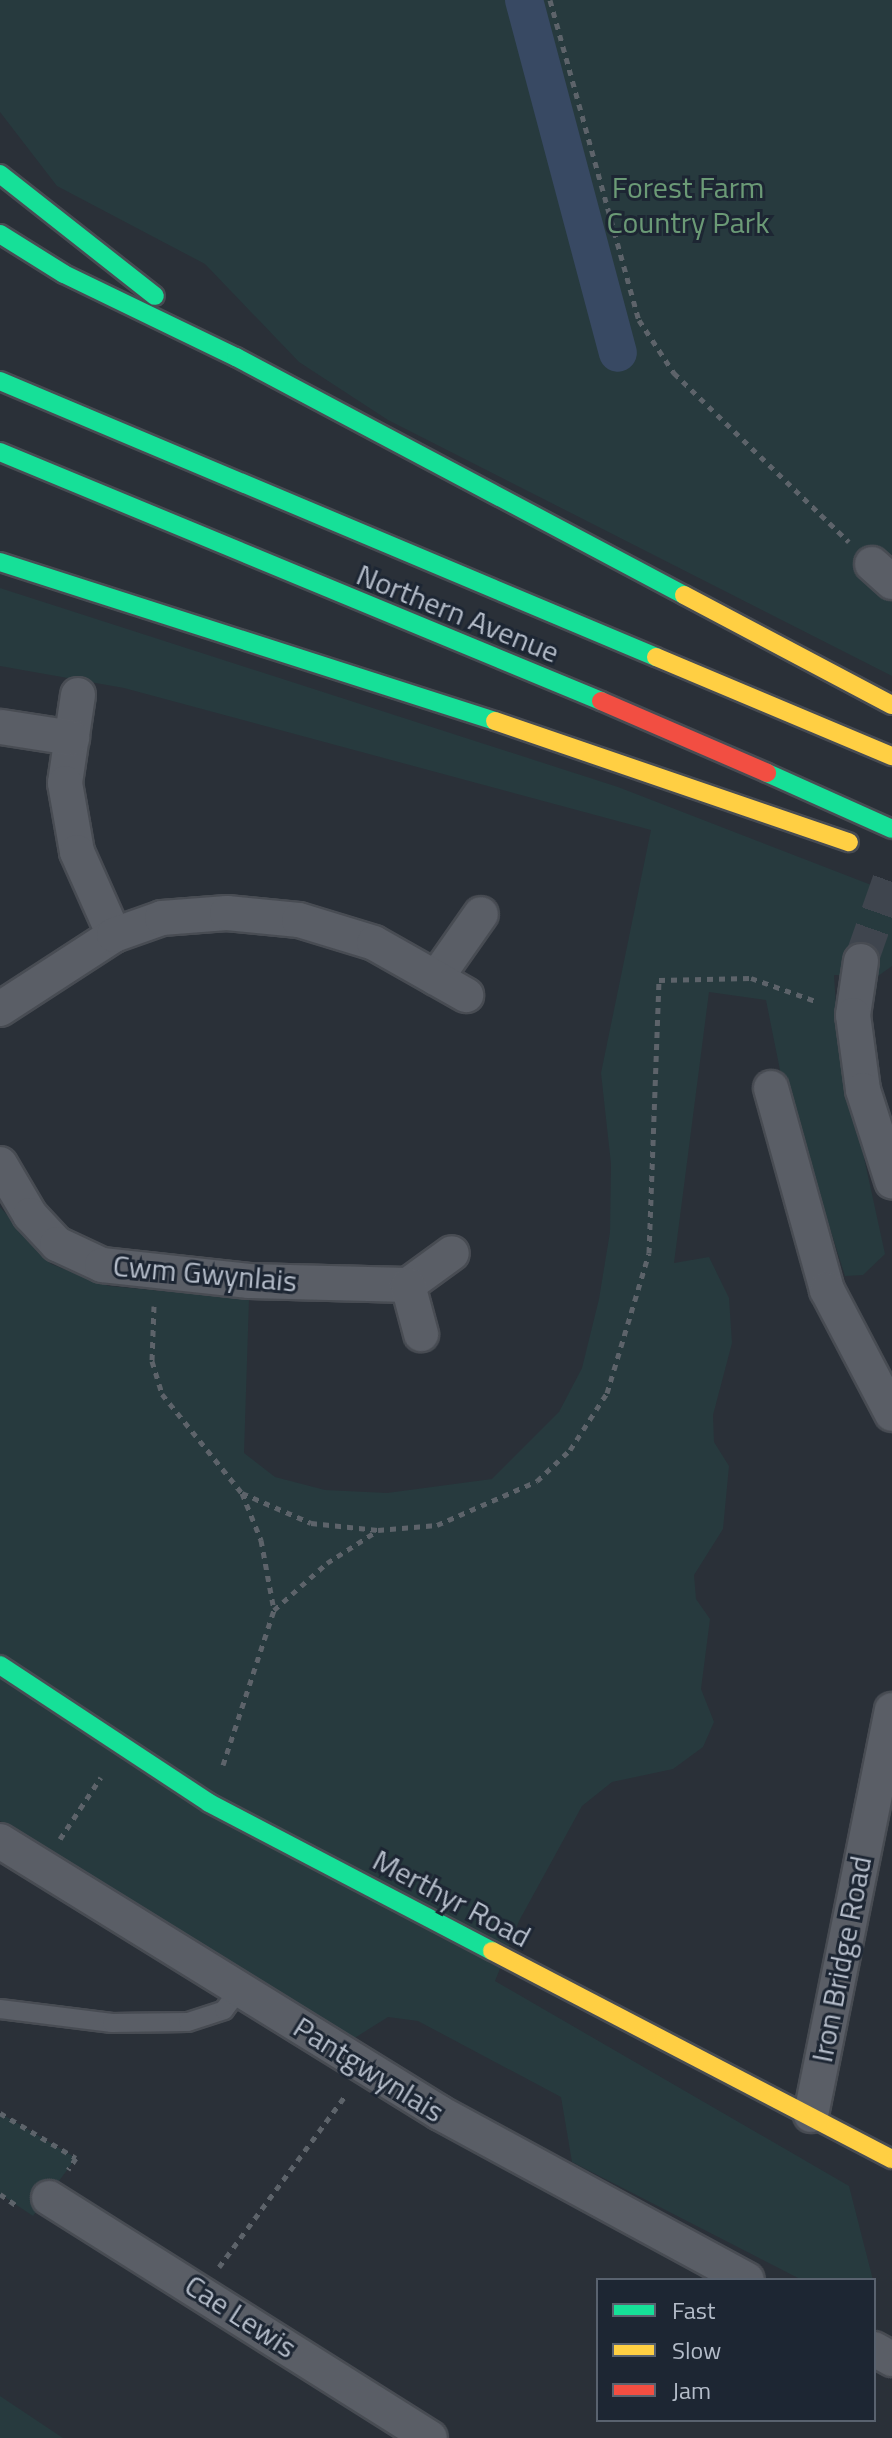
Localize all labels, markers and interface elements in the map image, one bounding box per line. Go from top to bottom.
park label: Forest Farm Country Park [606,169,770,240]
street label: Northern Avenue [352,556,564,670]
street label: Cwm Gwynlais [111,1247,299,1299]
street label: Merthyr Road [367,1841,537,1955]
street label: Iron Bridge Road [803,1853,879,2065]
street label: Pantgwynlais [287,2009,451,2129]
street label: Cae Lewis [178,2267,304,2365]
legend [596,2278,876,2422]
text: Fast [672,2292,715,2328]
text: Slow [672,2332,721,2368]
text: Jam [672,2372,711,2408]

